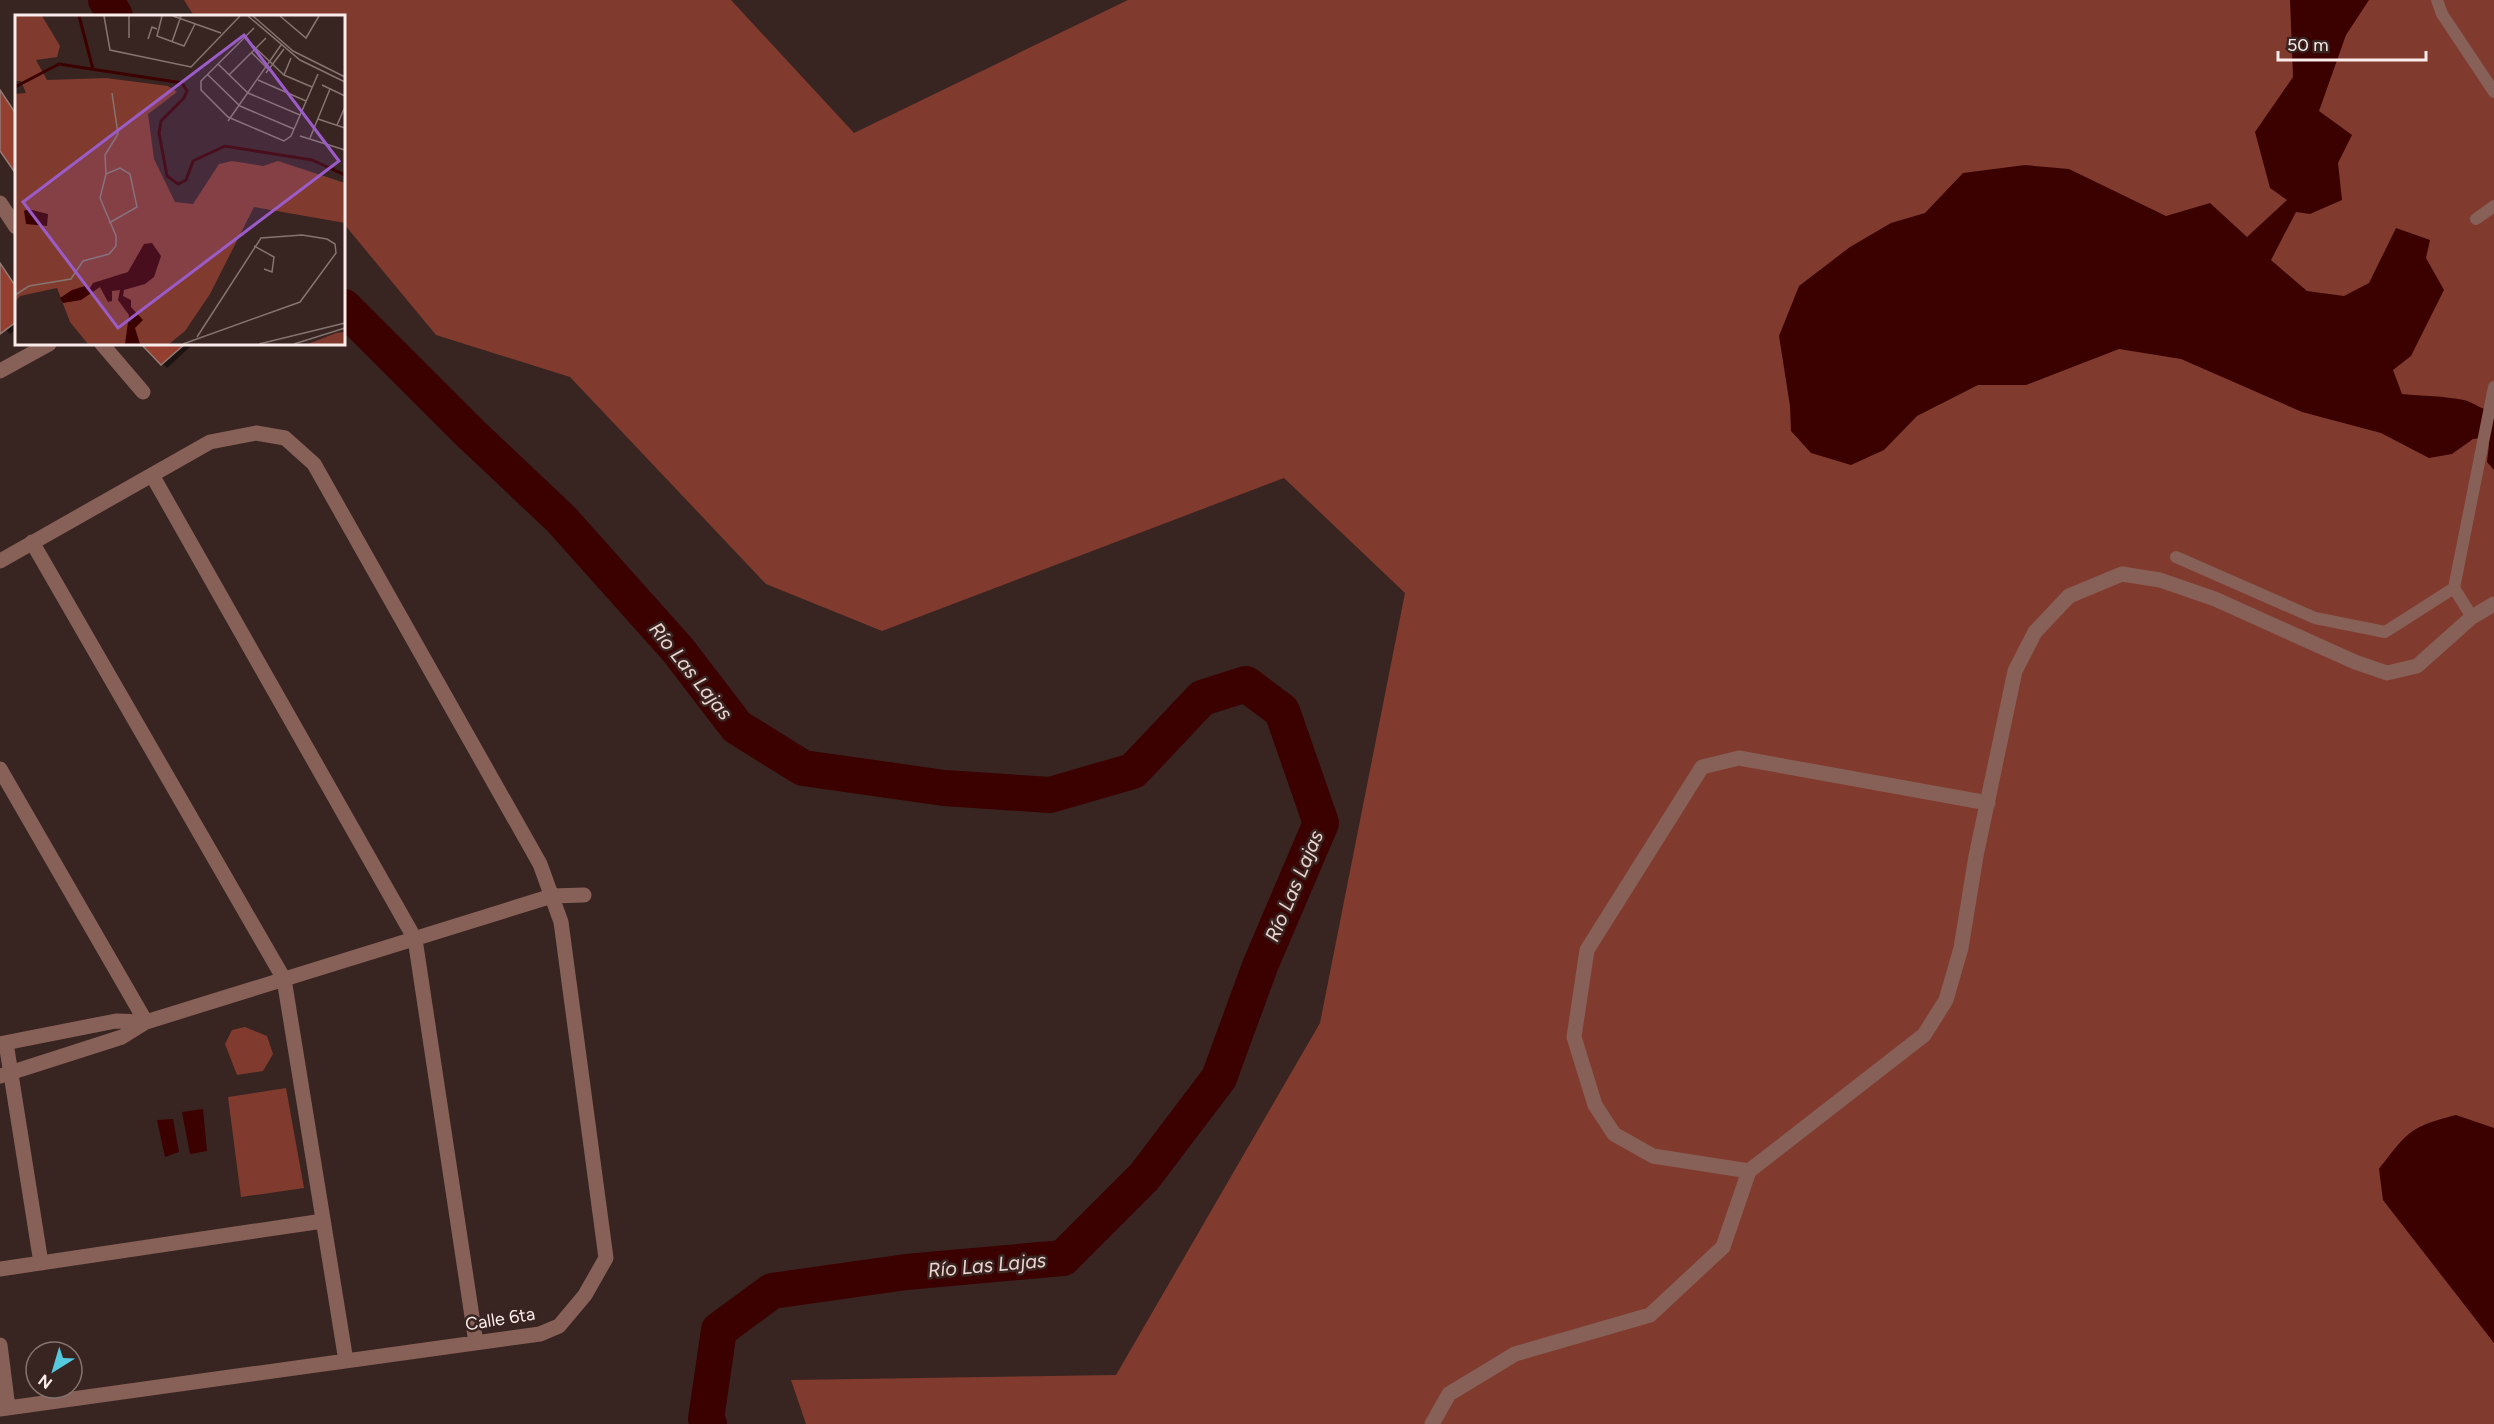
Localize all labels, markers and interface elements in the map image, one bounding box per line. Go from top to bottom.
inset map [15,15,345,345]
scale bar [2278,24,2426,62]
text: 50 m [2287,34,2329,56]
water label: Río Las Lajas [644,617,738,725]
water label: Río Las Lajas [1260,826,1328,945]
water label: Río Las Lajas [927,1248,1048,1282]
street label: Calle 6ta [463,1303,537,1335]
north arrow [24,1340,84,1400]
text: N [35,1370,56,1393]

